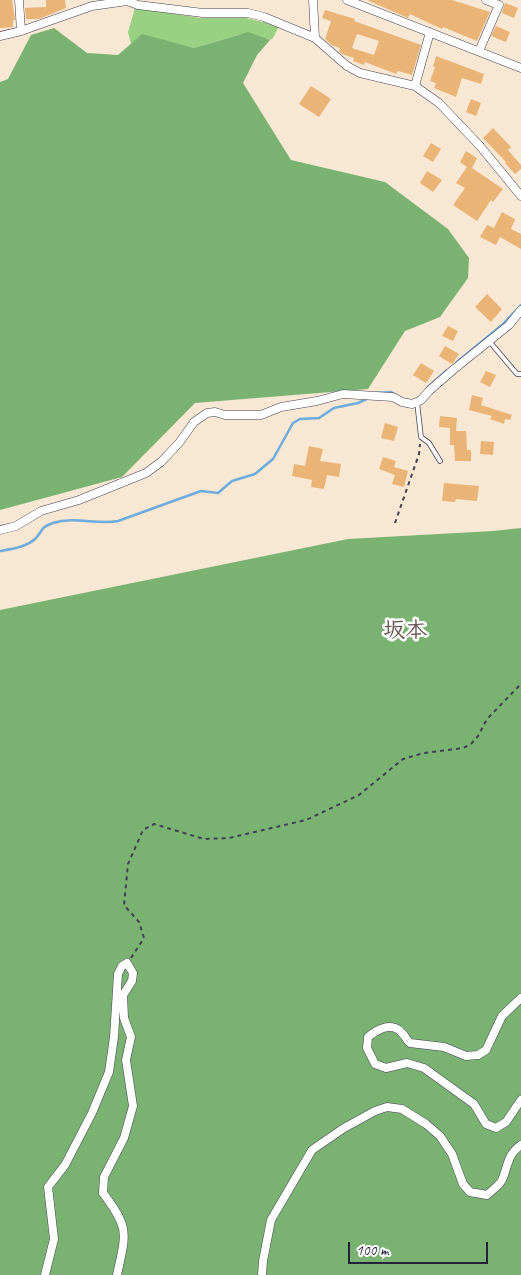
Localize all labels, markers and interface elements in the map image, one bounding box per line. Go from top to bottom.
district label: 坂本 [383,618,427,644]
scale bar [351,1232,491,1264]
text: 100 m [356,1241,388,1260]

